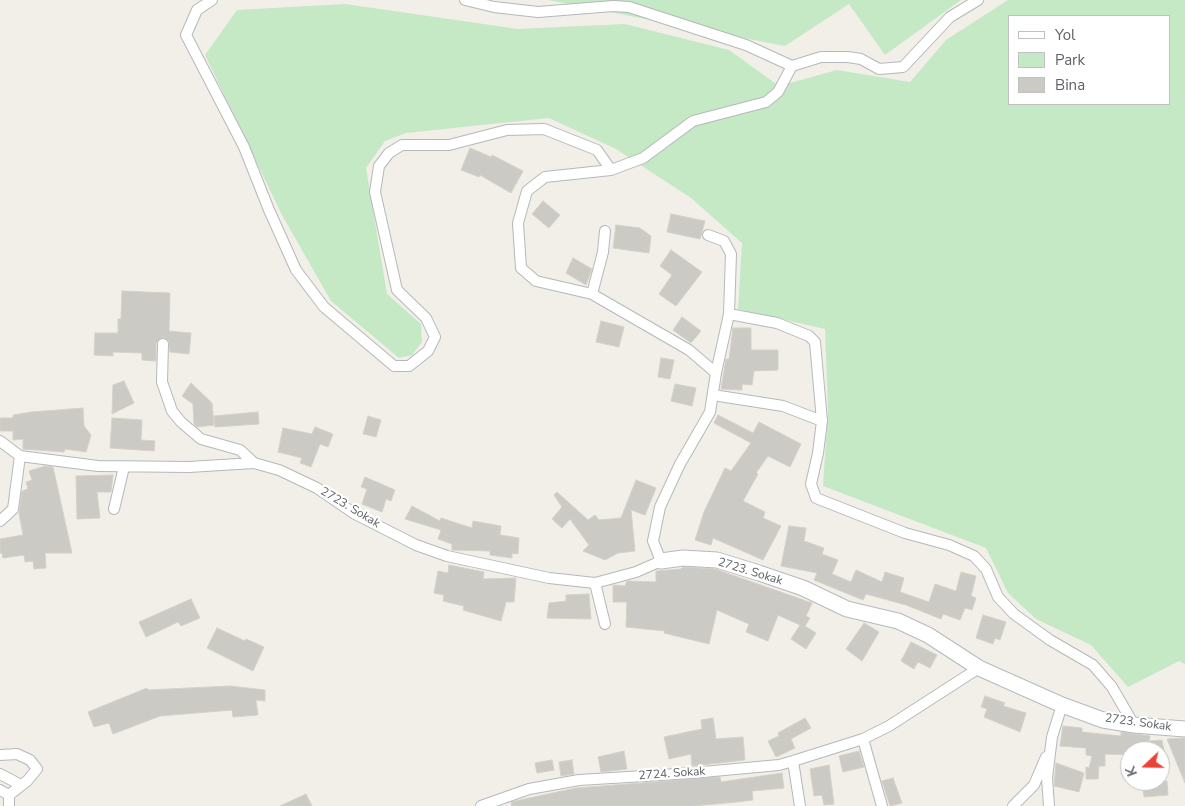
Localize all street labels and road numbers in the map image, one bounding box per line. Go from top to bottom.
street label: 2723. Sokak [318,485,382,531]
street label: 2723. Sokak [716,555,784,589]
street label: 2723. Sokak [1104,711,1172,735]
street label: 2724. Sokak [638,764,706,784]

